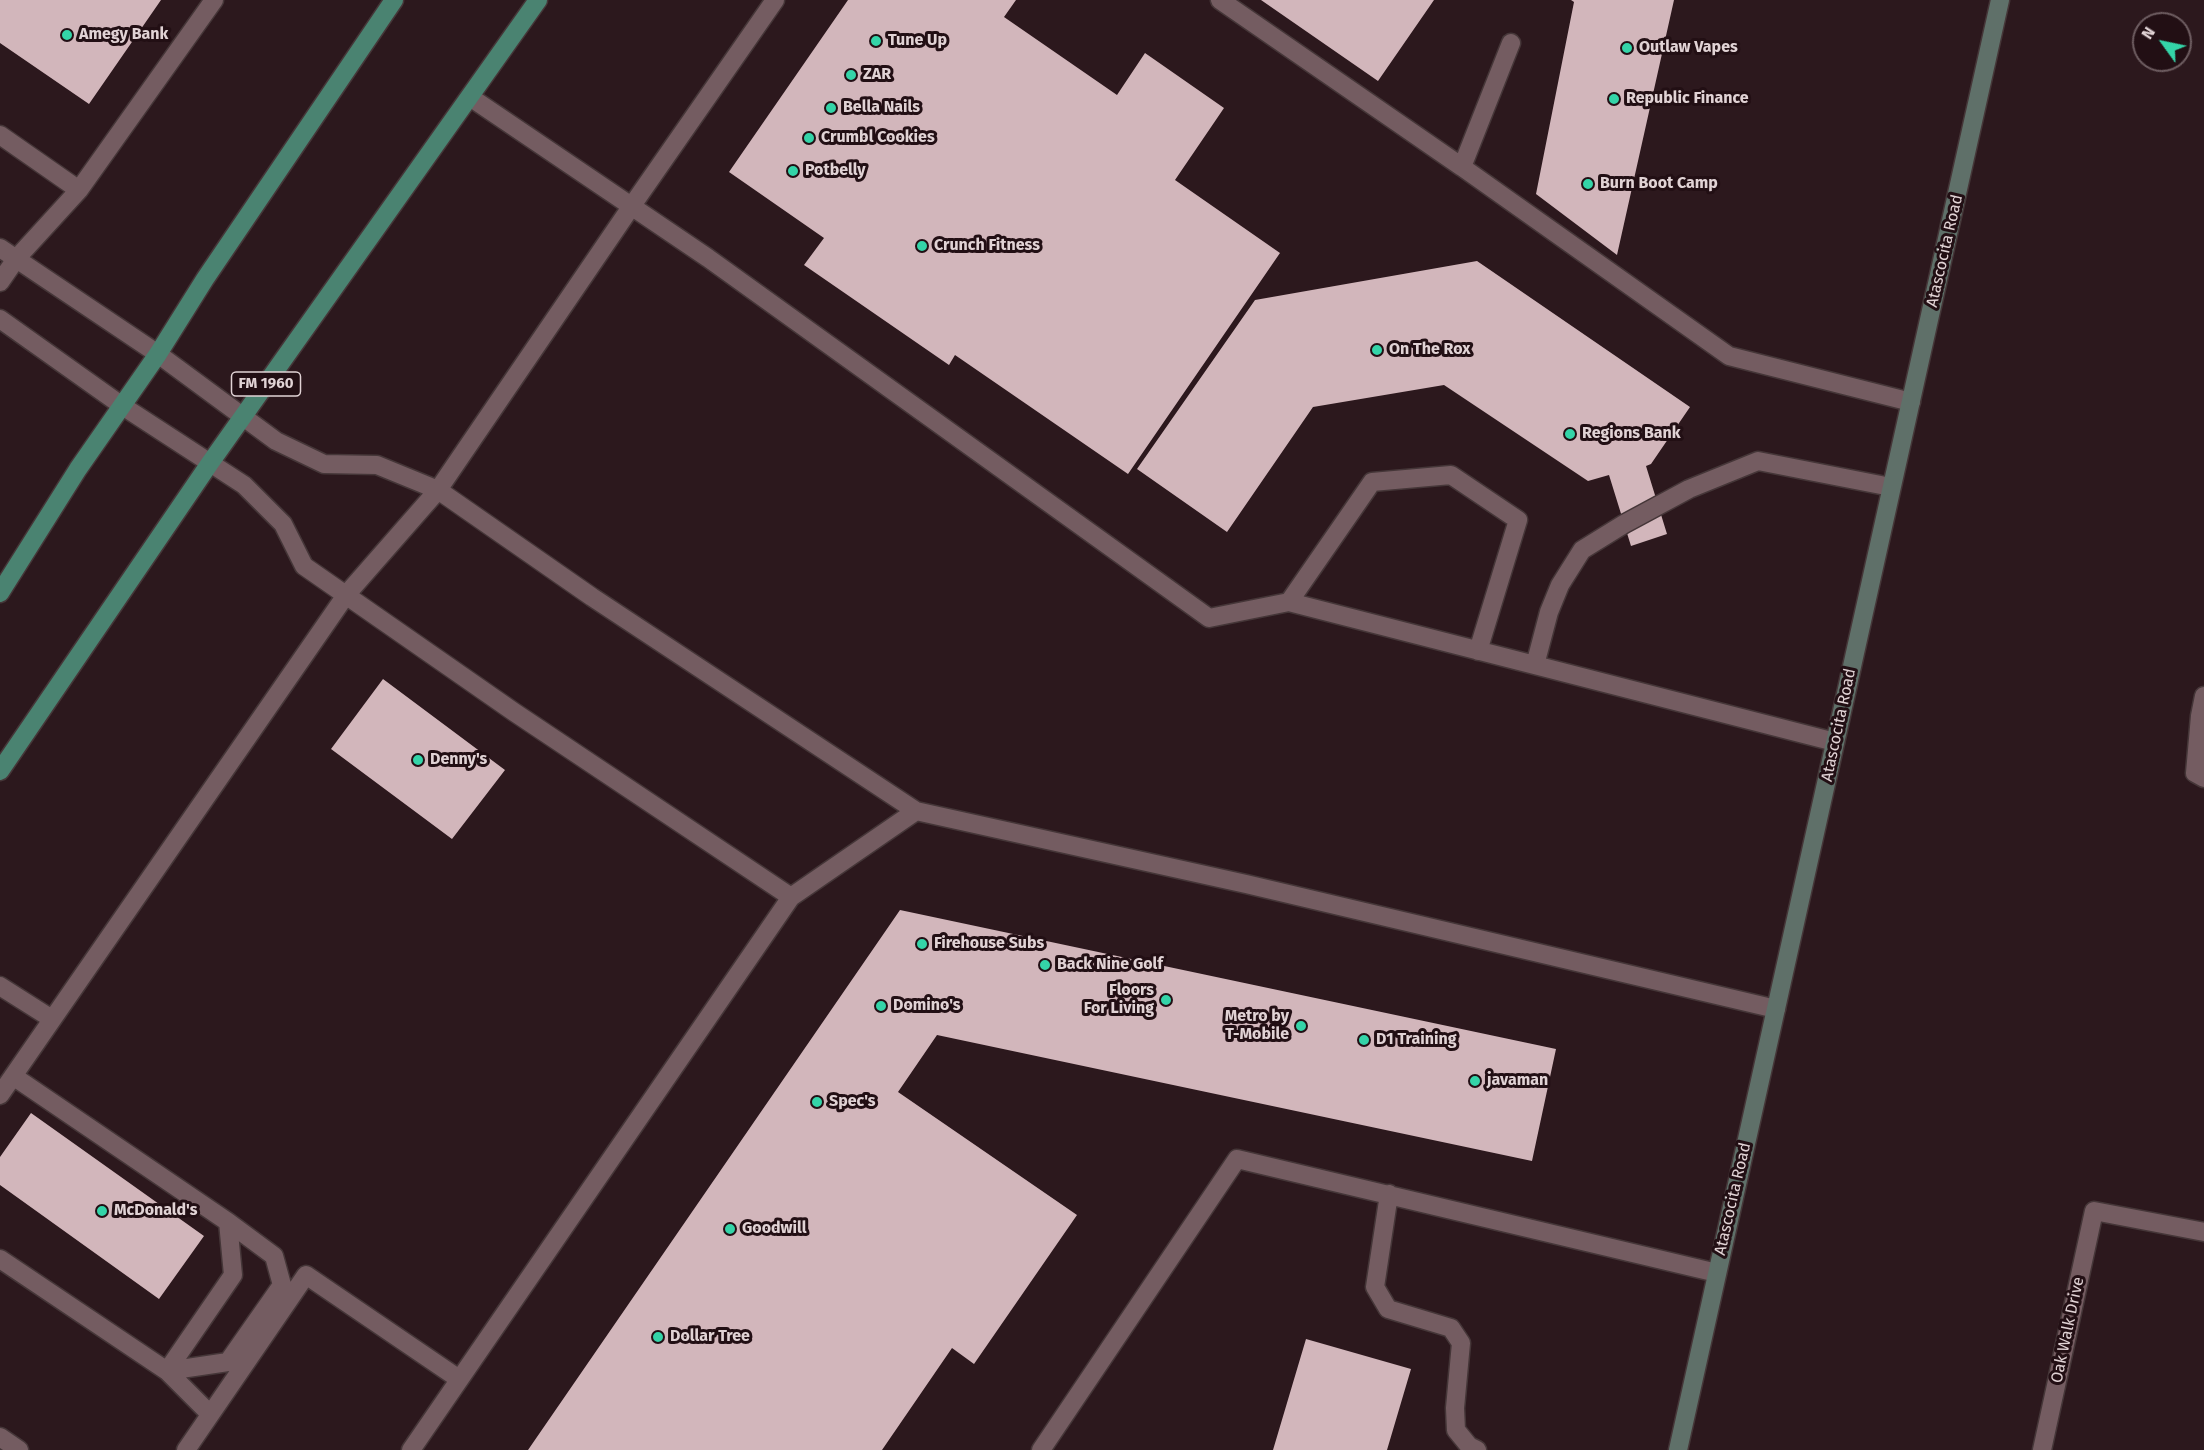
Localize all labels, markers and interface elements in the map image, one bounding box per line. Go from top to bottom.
north arrow [2132,12,2192,72]
text: N [2137,23,2159,43]
place label: Amegy Bank [79,25,168,45]
marker: Amegy Bank [60,28,74,42]
place label: Tune Up [888,31,947,51]
marker: Tune Up [869,34,883,48]
place label: Outlaw Vapes [1639,38,1738,58]
marker: Outlaw Vapes [1620,41,1634,55]
place label: ZAR [863,65,891,85]
marker: ZAR [844,68,858,82]
place label: Republic Finance [1626,89,1749,109]
marker: Republic Finance [1607,92,1621,106]
place label: Bella Nails [843,98,920,118]
marker: Bella Nails [824,101,838,115]
place label: Crumbl Cookies [821,128,935,148]
marker: Crumbl Cookies [802,131,816,145]
place label: Potbelly [805,161,866,181]
marker: Potbelly [786,164,800,178]
place label: Burn Boot Camp [1600,174,1718,194]
marker: Burn Boot Camp [1581,177,1595,191]
street label: Atascocita Road [1923,193,1967,309]
place label: Crunch Fitness [934,236,1040,256]
marker: Crunch Fitness [915,239,929,253]
place label: On The Rox [1389,340,1471,360]
marker: On The Rox [1370,343,1384,357]
road number: FM 1960 [232,372,300,396]
place label: Regions Bank [1582,424,1681,444]
marker: Regions Bank [1563,427,1577,441]
street label: Atascocita Road [1818,667,1860,783]
place label: Denny's [430,750,487,770]
marker: Denny's [411,753,425,767]
place label: Firehouse Subs [934,934,1044,954]
marker: Firehouse Subs [915,937,929,951]
place label: Back Nine Golf [1057,955,1163,975]
marker: Back Nine Golf [1038,958,1052,972]
place label: Floors For Living [1084,981,1154,1019]
marker: Floors For Living [1159,993,1173,1007]
place label: Domino's [893,996,961,1016]
marker: Domino's [874,999,888,1013]
place label: Metro by T-Mobile [1225,1007,1289,1045]
marker: Metro by T-Mobile [1294,1019,1308,1033]
place label: D1 Training [1376,1030,1456,1050]
marker: D1 Training [1357,1033,1371,1047]
place label: javaman [1487,1071,1548,1091]
marker: javaman [1468,1074,1482,1088]
place label: Spec's [829,1092,876,1112]
marker: Spec's [810,1095,824,1109]
street label: Atascocita Road [1711,1141,1755,1257]
place label: McDonald's [114,1201,197,1221]
marker: McDonald's [95,1204,109,1218]
place label: Goodwill [742,1219,807,1239]
marker: Goodwill [723,1222,737,1236]
street label: Oak Walk Drive [2047,1275,2089,1385]
place label: Dollar Tree [670,1327,750,1347]
marker: Dollar Tree [651,1330,665,1344]

